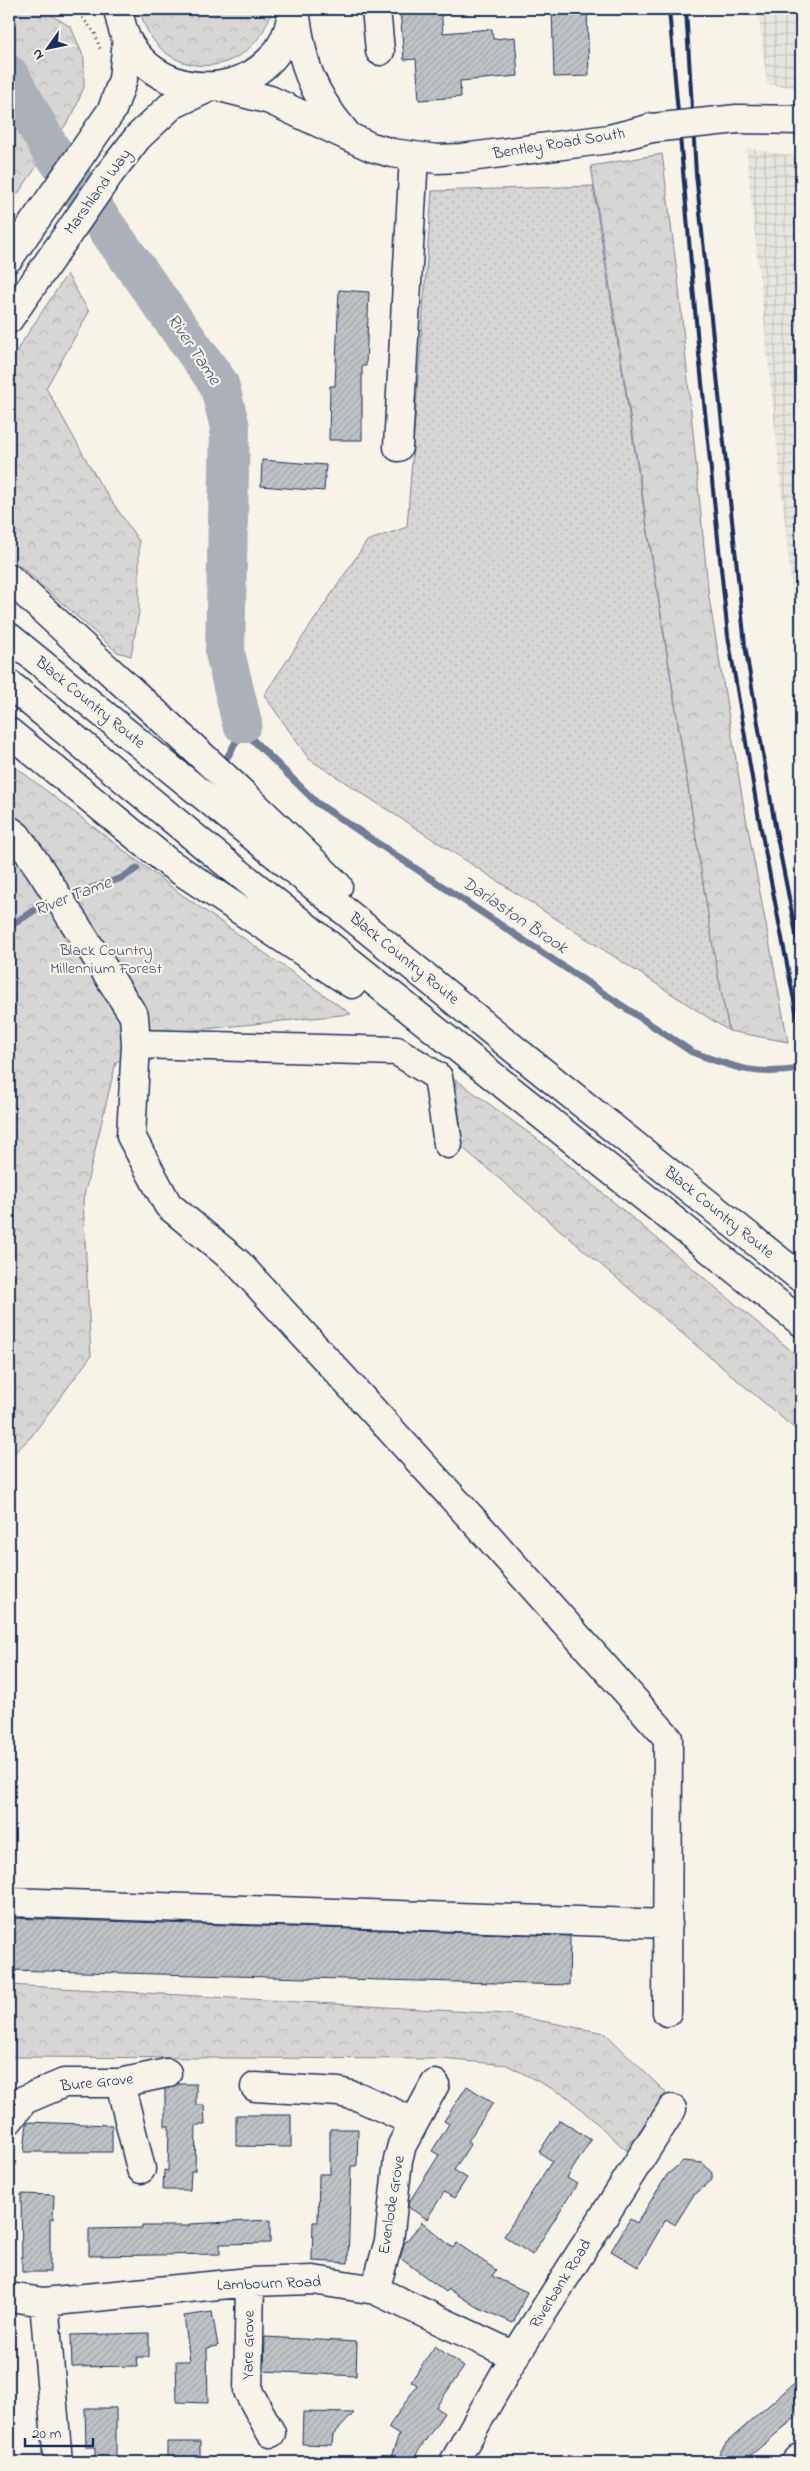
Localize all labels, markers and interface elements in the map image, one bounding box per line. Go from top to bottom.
north arrow [22,22,72,72]
text: N [27,45,50,64]
street label: Bentley Road South [490,122,627,166]
street label: Marshland Way [59,144,138,240]
water label: River Tame [160,309,227,392]
street label: Black Country Route [29,650,151,755]
water label: River Tame [31,870,116,924]
water label: Darlaston Brook [456,871,573,962]
street label: Black Country Route [343,906,465,1011]
park label: Black Country Millennium Forest [50,939,163,981]
street label: Black Country Route [658,1160,780,1265]
street label: Bure Grove [58,2067,135,2099]
street label: Evenlode Grove [372,2153,412,2256]
street label: Riverbank Road [524,2235,598,2333]
street label: Lambourn Road [216,2270,322,2298]
street label: Yare Grove [236,2309,262,2380]
scale bar [25,2416,92,2448]
text: 20 m [32,2423,62,2445]

